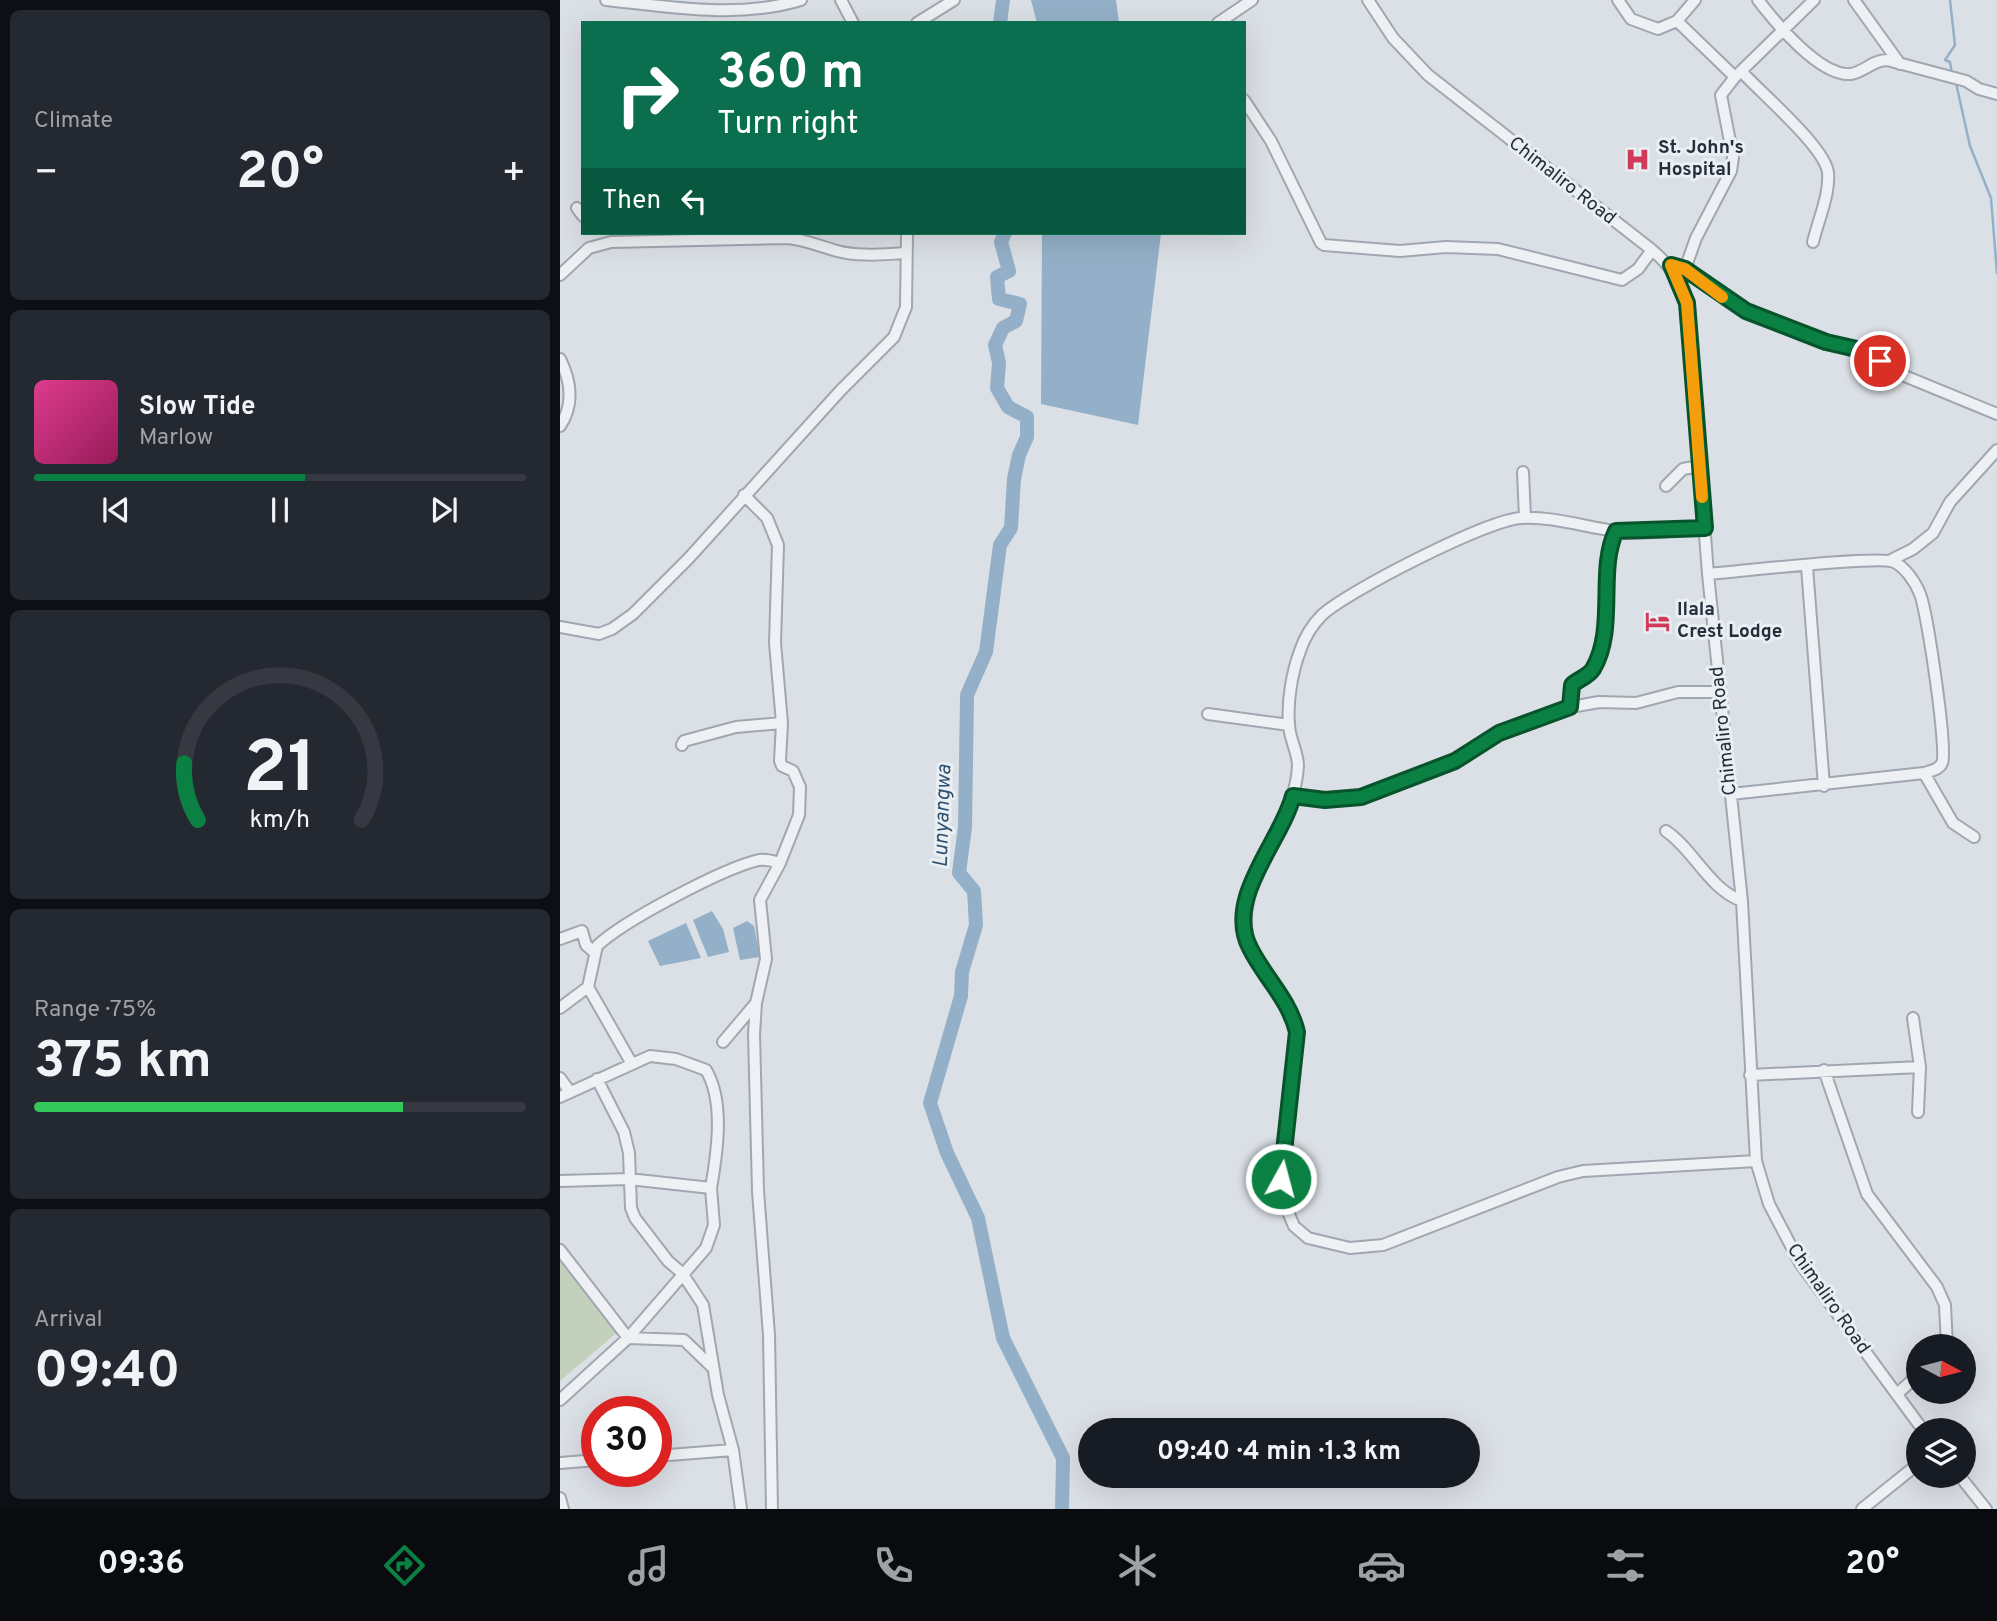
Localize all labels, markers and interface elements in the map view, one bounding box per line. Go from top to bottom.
text: 360 m [717,44,864,106]
icon: right [602,49,693,140]
text: Turn right [717,105,859,145]
text: Climate [34,107,113,136]
street label: Chimaliro Road [1503,132,1621,230]
place label: St. John's Hospital [1658,136,1744,182]
text: 20° [236,141,324,207]
hospital icon: St. John's Hospital [1624,145,1652,173]
text: − [34,150,59,199]
text: + [501,150,526,199]
icon: left [675,182,713,220]
text: Then [602,185,661,218]
pin [1850,331,1910,391]
icon: arrive [1861,342,1899,380]
text: Slow Tide [139,391,256,424]
text: Marlow [139,424,213,453]
icon: previous [97,491,135,529]
icon: pause [261,491,299,529]
icon: next [425,491,463,529]
place label: Ilala Crest Lodge [1677,598,1782,644]
hotel icon: Ilala Crest Lodge [1643,607,1671,635]
street label: Chimaliro Road [1705,665,1743,797]
text: 21 [243,727,317,819]
water label: Lunyangwa [928,764,958,868]
text: km/h [250,805,310,837]
text: Range · 75% [34,996,156,1025]
text: 375 km [34,1030,212,1096]
position arrow [1244,1142,1318,1216]
street label: Chimaliro Road [1781,1239,1875,1359]
text: Arrival [34,1306,103,1335]
north arrow [1906,1334,1976,1404]
map controls [1906,1334,1976,1488]
text: 09:40 [34,1340,180,1406]
speed limit sign: 30 [581,1396,672,1487]
button: layers [1906,1418,1976,1488]
text: 09:40 · 4 min · 1.3 km [1157,1436,1401,1469]
icon: directions [380,1541,429,1590]
icon: music [624,1541,673,1590]
icon: phone [869,1541,918,1590]
icon: climate [1113,1541,1162,1590]
icon: car [1357,1541,1406,1590]
icon: filters [1601,1541,1650,1590]
text: 09:36 [98,1545,185,1585]
text: 20° [1845,1545,1899,1585]

